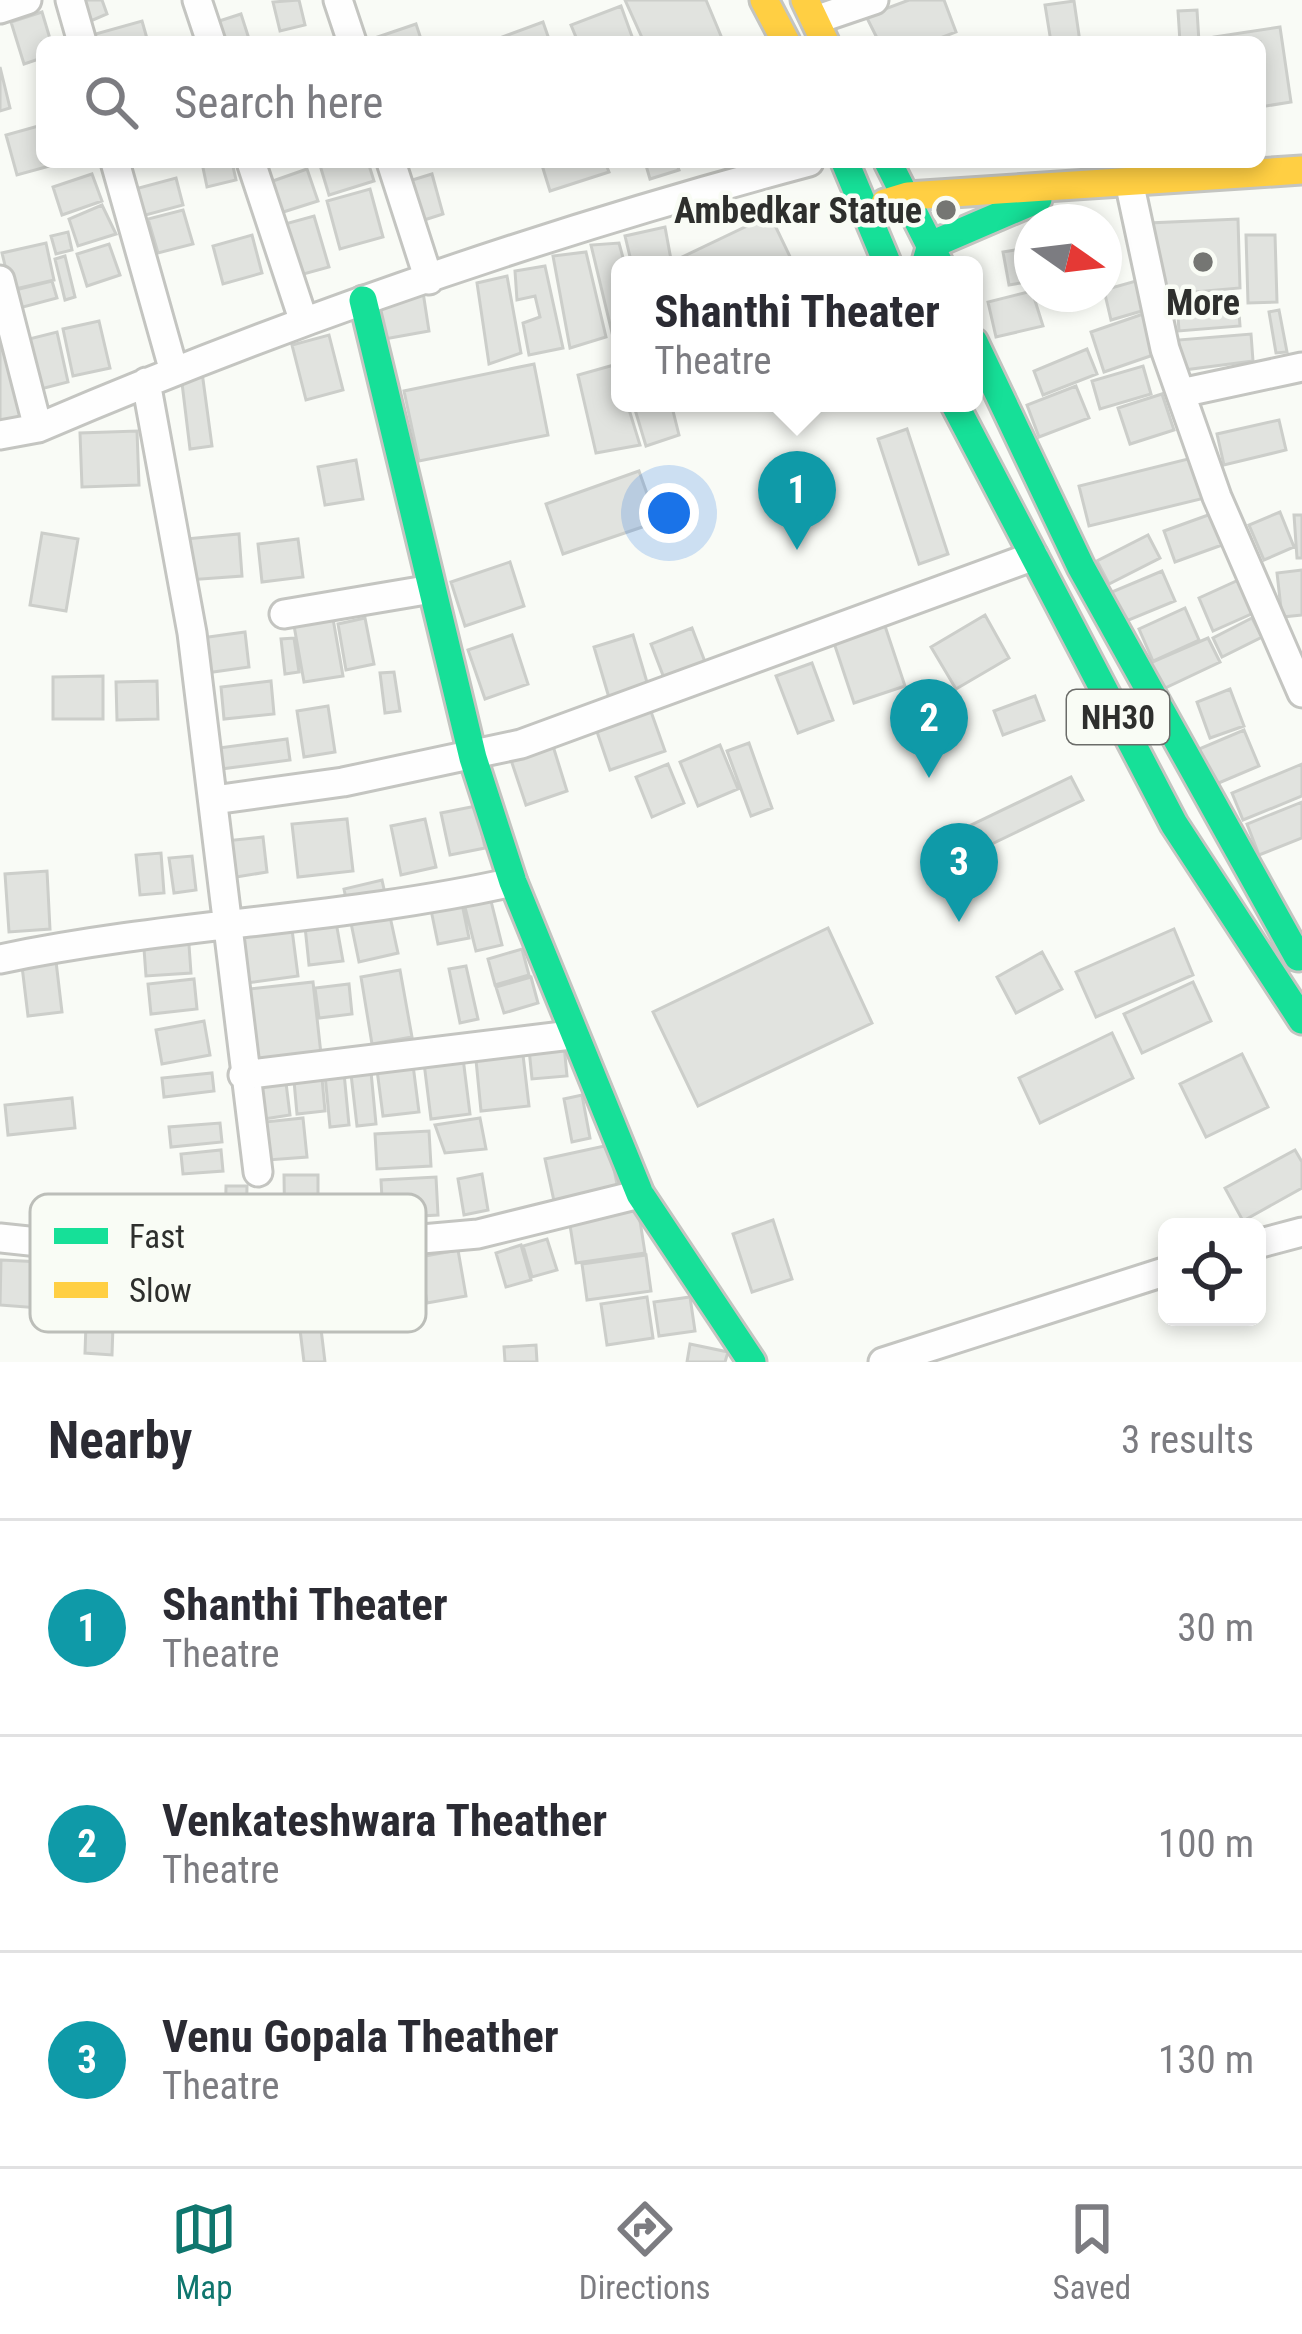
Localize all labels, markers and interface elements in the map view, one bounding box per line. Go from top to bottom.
search box [36,36,1266,168]
icon: search [78,69,144,135]
text: Search here [174,76,383,129]
place label: Ambedkar Statue [674,190,922,232]
marker: Ambedkar Statue [933,197,959,223]
north arrow [1014,204,1122,312]
marker: More [1190,249,1216,275]
popup [611,256,983,412]
place label: More [1166,282,1240,324]
text: Shanthi Theater [654,285,940,338]
text: Theatre [654,338,772,384]
pin: 1 [758,451,836,550]
your location [639,483,699,543]
pin: 2 [890,679,968,778]
road number: NH30 [1067,690,1169,744]
pin: 3 [920,823,998,922]
legend [30,1194,426,1332]
text: Fast [129,1217,185,1256]
map controls [1158,1218,1266,1326]
button: locate [1158,1218,1266,1326]
text: Slow [129,1271,192,1310]
text: Nearby [48,1411,192,1470]
text: 3 results [1121,1417,1254,1463]
text: Shanthi Theater [162,1578,448,1631]
text: 1 [77,1605,97,1651]
text: 30 m [1177,1605,1254,1651]
text: Theatre [162,1631,279,1677]
text: Venkateshwara Theather [162,1794,607,1847]
text: 2 [77,1821,97,1867]
text: 100 m [1158,1821,1254,1867]
text: Theatre [162,1847,279,1893]
text: Venu Gopala Theather [162,2010,559,2063]
text: 3 [77,2037,97,2083]
text: 130 m [1158,2037,1254,2083]
text: Theatre [162,2063,279,2109]
tab: Map [171,2196,237,2307]
tab: Directions [579,2196,711,2307]
tab: Saved [1053,2196,1131,2307]

